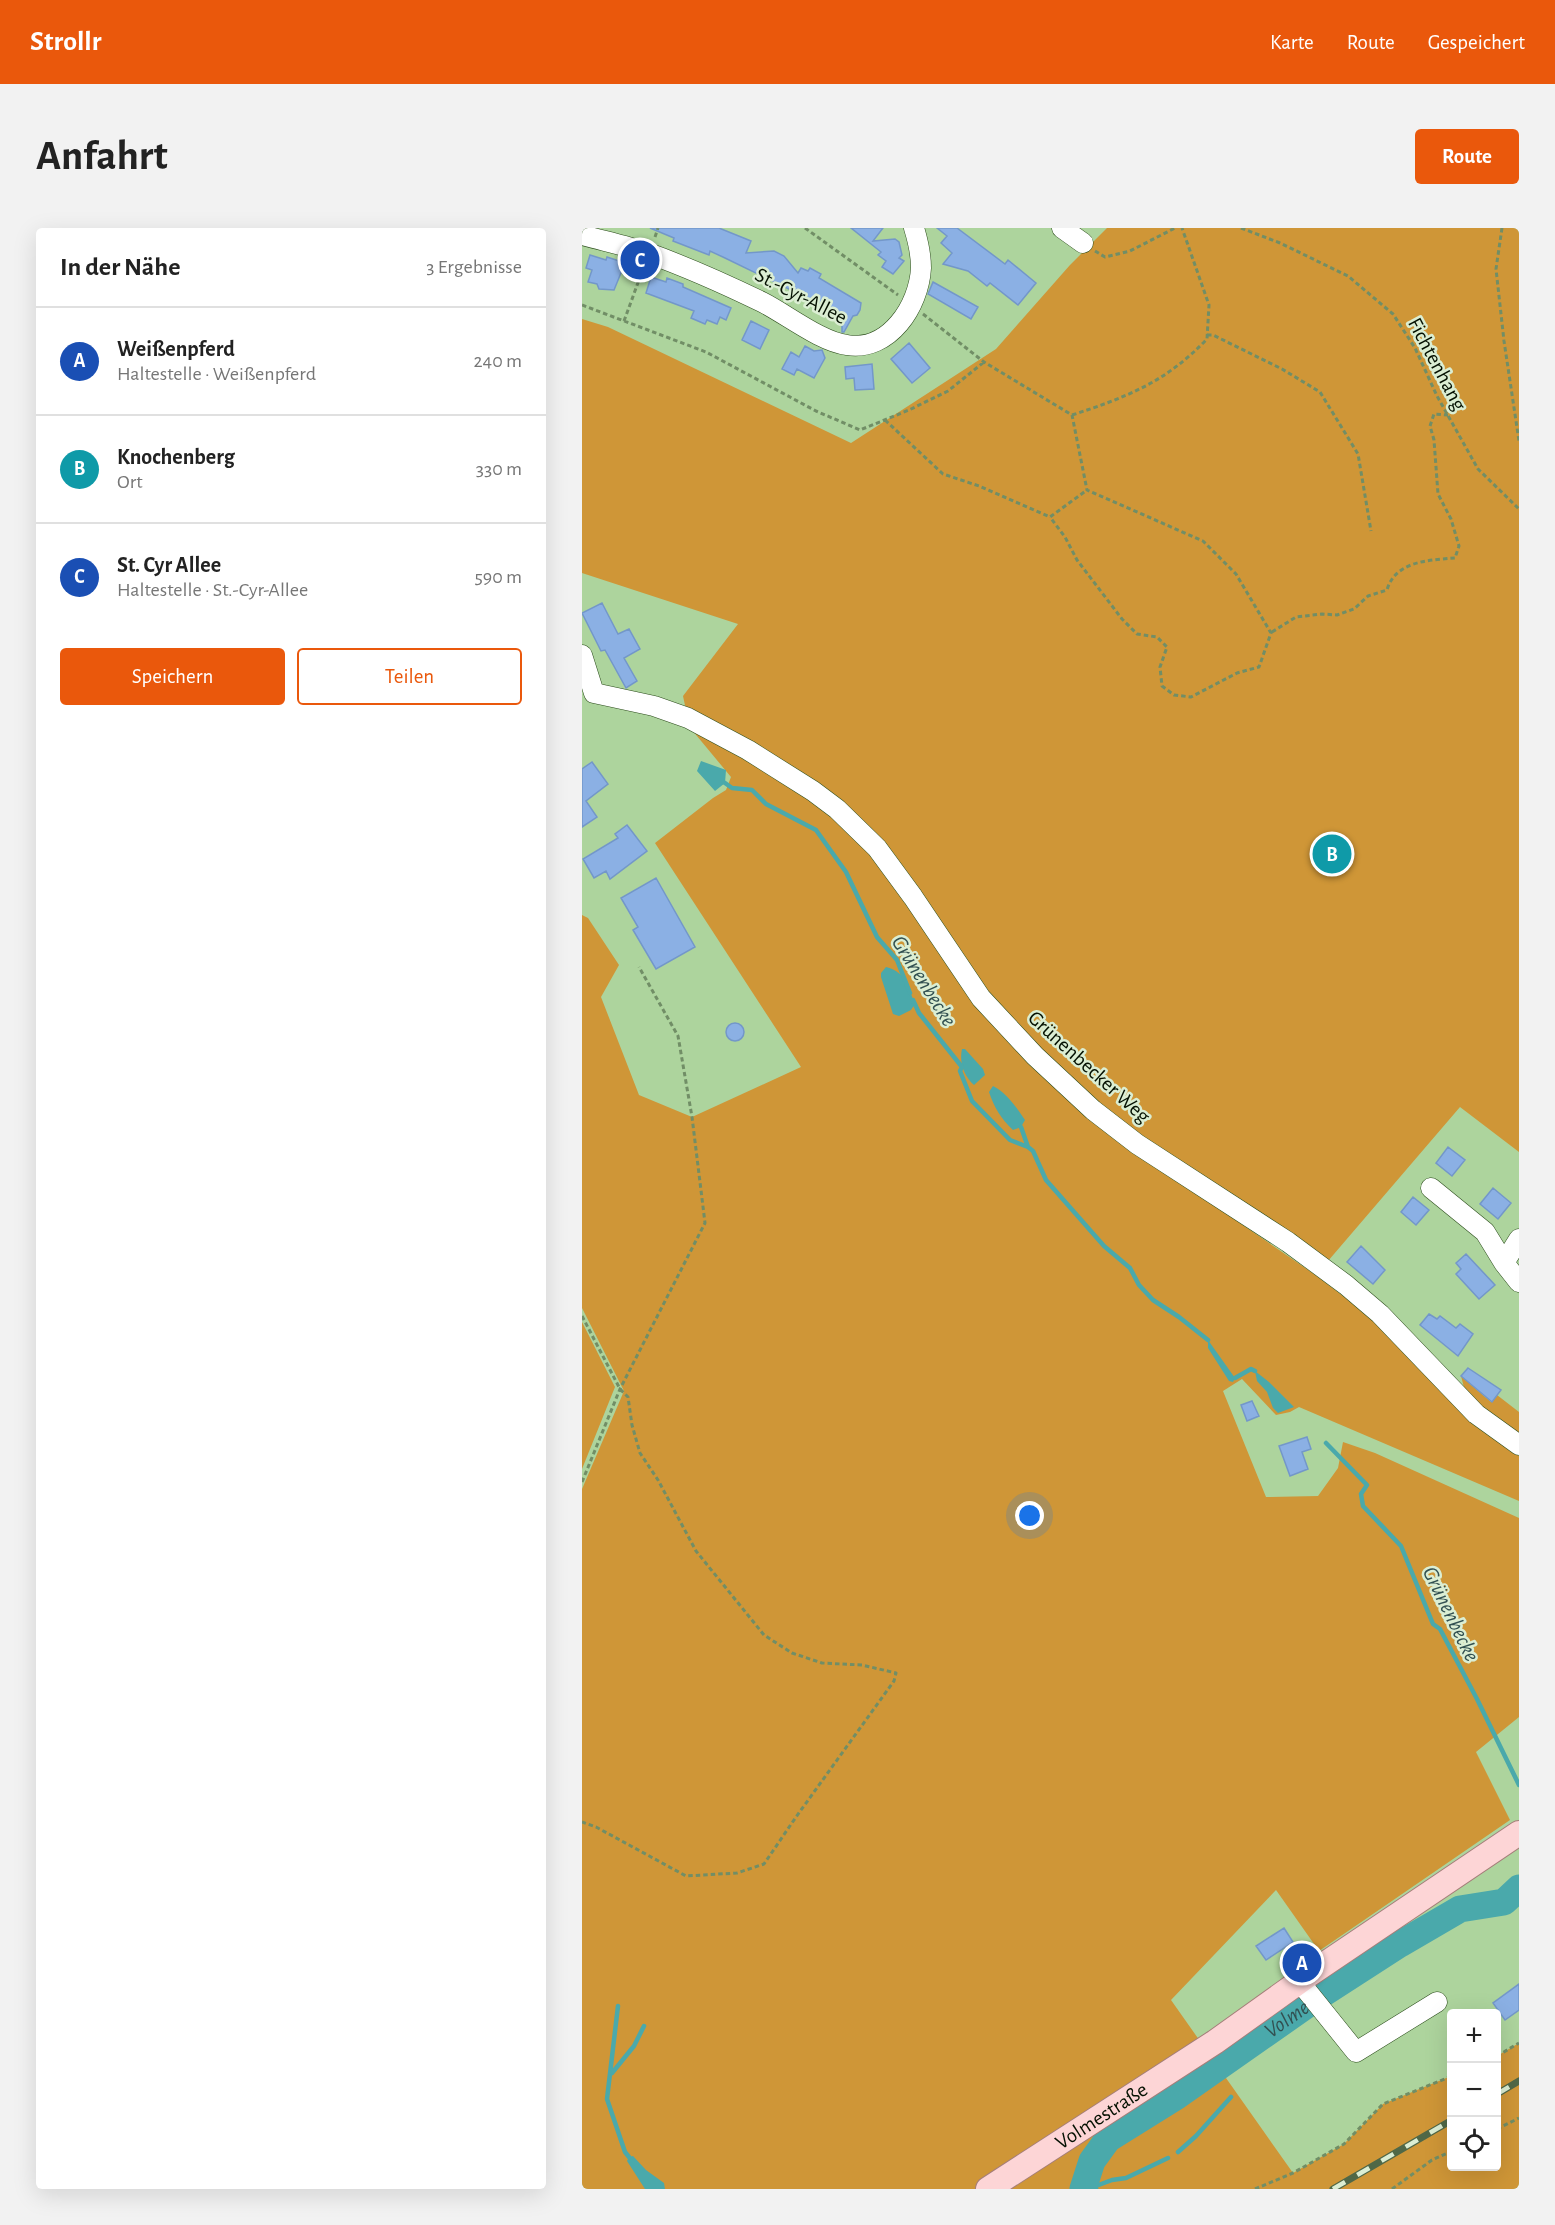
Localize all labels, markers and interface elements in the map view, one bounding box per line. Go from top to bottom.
text: Strollr [30,28,101,56]
text: Karte [1270,32,1314,53]
text: Route [1347,32,1395,53]
text: Gespeichert [1428,32,1525,53]
button: Route [1415,129,1519,184]
text: Anfahrt [36,135,168,177]
pin: C [620,237,660,282]
text: In der Nähe [60,254,180,280]
text: 3 Ergebnisse [426,257,522,277]
street label: St.-Cyr-Allee [752,264,850,328]
street label: Fichtenhang [1404,314,1470,414]
text: Weißenpferd [117,338,235,360]
text: A [74,351,86,371]
text: 240 m [473,351,522,371]
text: Haltestelle · Weißenpferd [117,364,316,384]
text: Knochenberg [117,446,235,468]
text: B [74,459,85,479]
text: 330 m [476,459,522,479]
text: Ort [117,472,143,492]
text: St. Cyr Allee [117,554,221,576]
text: C [74,567,85,587]
text: 590 m [474,567,522,587]
text: Haltestelle · St.-Cyr-Allee [117,580,308,600]
button: Speichern [60,648,285,705]
button: Teilen [297,648,522,705]
pin: B [1312,832,1352,876]
water label: Grünenbecke [888,932,960,1030]
street label: Grünenbecker Weg [1024,1007,1155,1128]
your location [1015,1501,1044,1530]
water label: Grünenbecke [1419,1563,1483,1665]
pin: A [1282,1940,1322,1986]
water label: Volme [1260,1996,1313,2042]
map controls [1447,2009,1501,2171]
button: + [1447,2009,1501,2063]
button: − [1447,2063,1501,2117]
street label: Volmestraße [1052,2078,1151,2153]
button: locate [1447,2117,1501,2171]

